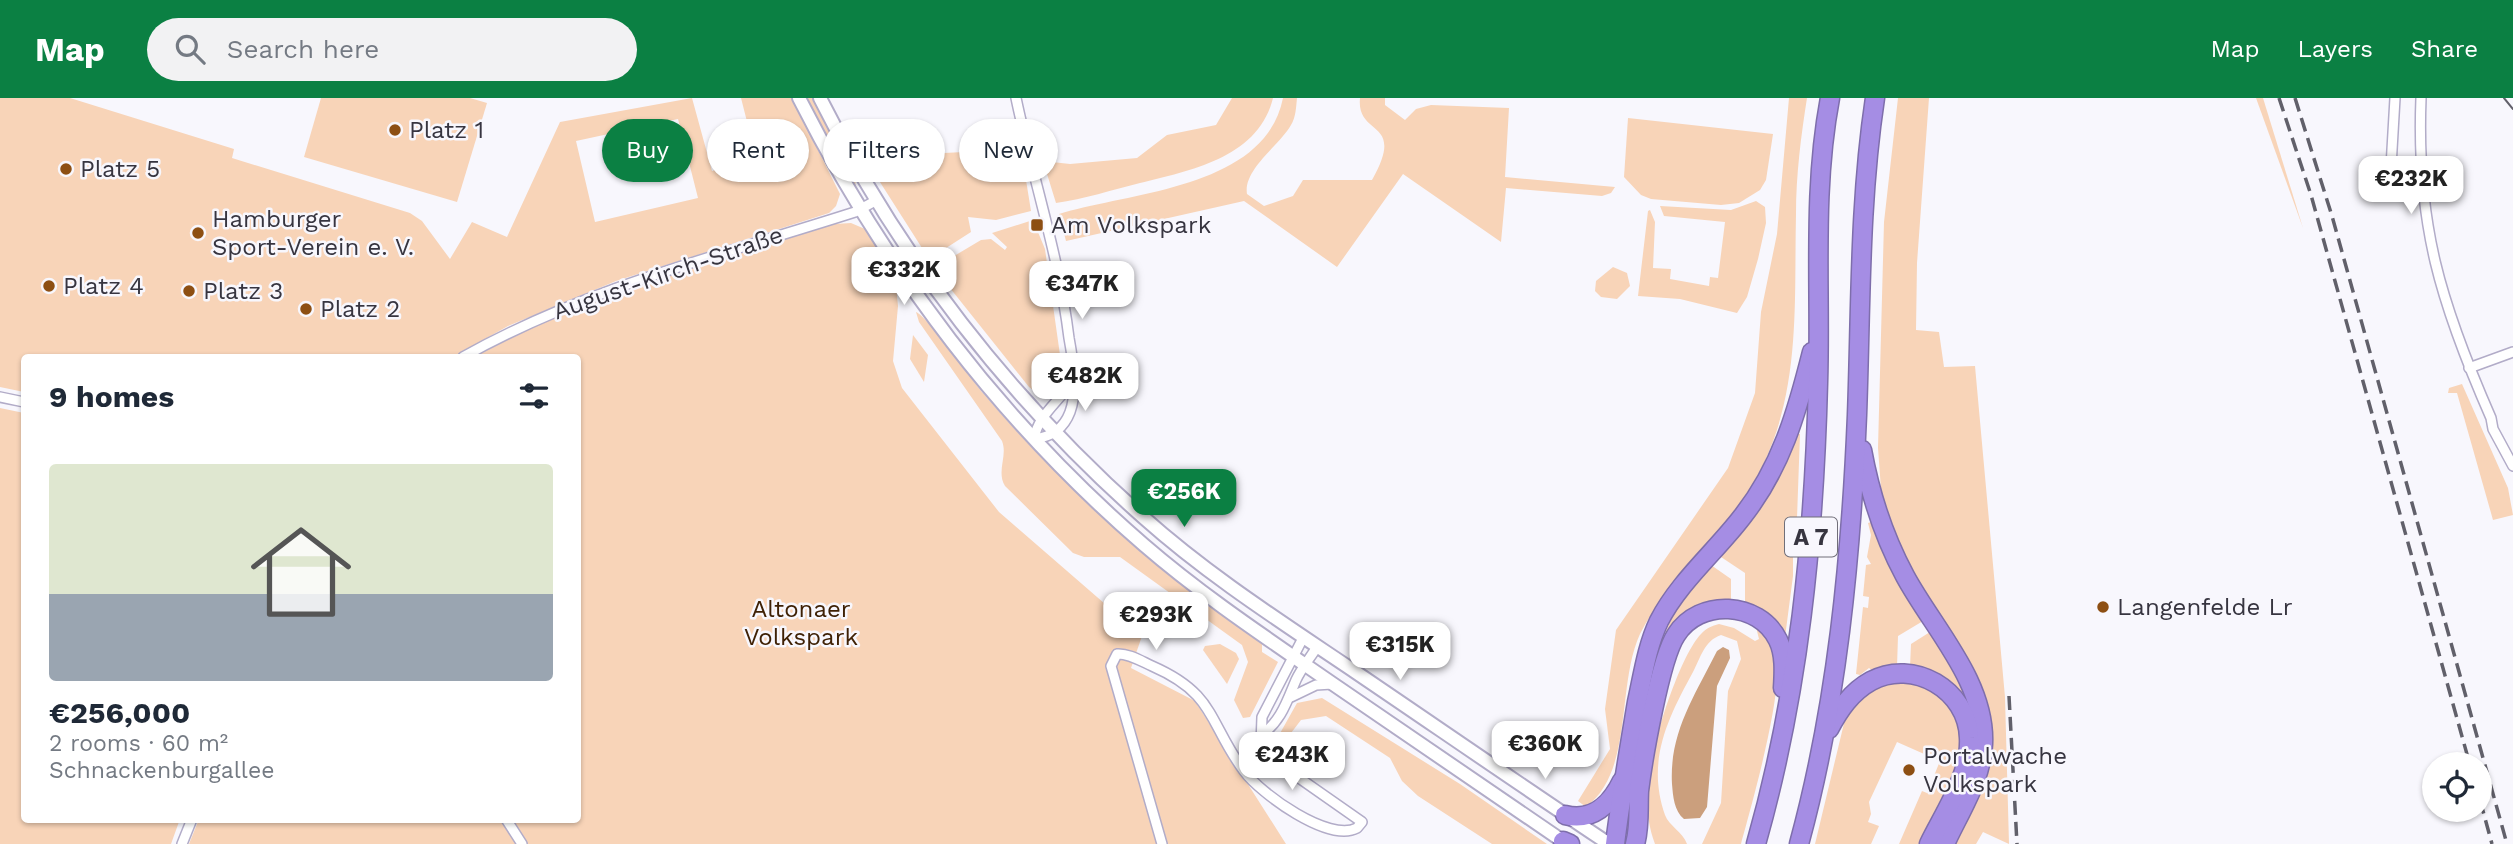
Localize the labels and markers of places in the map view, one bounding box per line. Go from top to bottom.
place label: Platz 1 [409,116,484,144]
marker: Platz 1 [387,122,403,138]
place label: Platz 5 [80,155,160,183]
pin: €232K [2362,156,2460,216]
marker: Platz 5 [58,161,74,177]
place label: Hamburger Sport-Verein e. V. [212,205,414,261]
place label: Am Volkspark [1051,211,1212,239]
marker: Am Volkspark [1029,217,1045,233]
marker: Hamburger Sport-Verein e. V. [190,225,206,241]
pin: €332K [855,248,953,307]
pin: €347K [1033,262,1131,321]
place label: Platz 4 [63,272,144,300]
place label: Platz 3 [203,277,283,305]
marker: Platz 4 [41,278,57,294]
marker: Platz 3 [181,283,197,299]
place label: Platz 2 [320,295,400,323]
marker: Platz 2 [298,301,314,317]
pin: €482K [1036,354,1134,413]
pin: €256K [1135,470,1233,529]
pin: €293K [1107,592,1205,652]
place label: Langenfelde Lr [2117,593,2293,621]
marker: Langenfelde Lr [2095,599,2111,615]
pin: €315K [1351,622,1449,682]
pin: €360K [1496,722,1594,781]
pin: €243K [1243,732,1341,792]
place label: Portalwache Volkspark [1923,742,2067,798]
marker: Portalwache Volkspark [1901,762,1917,778]

